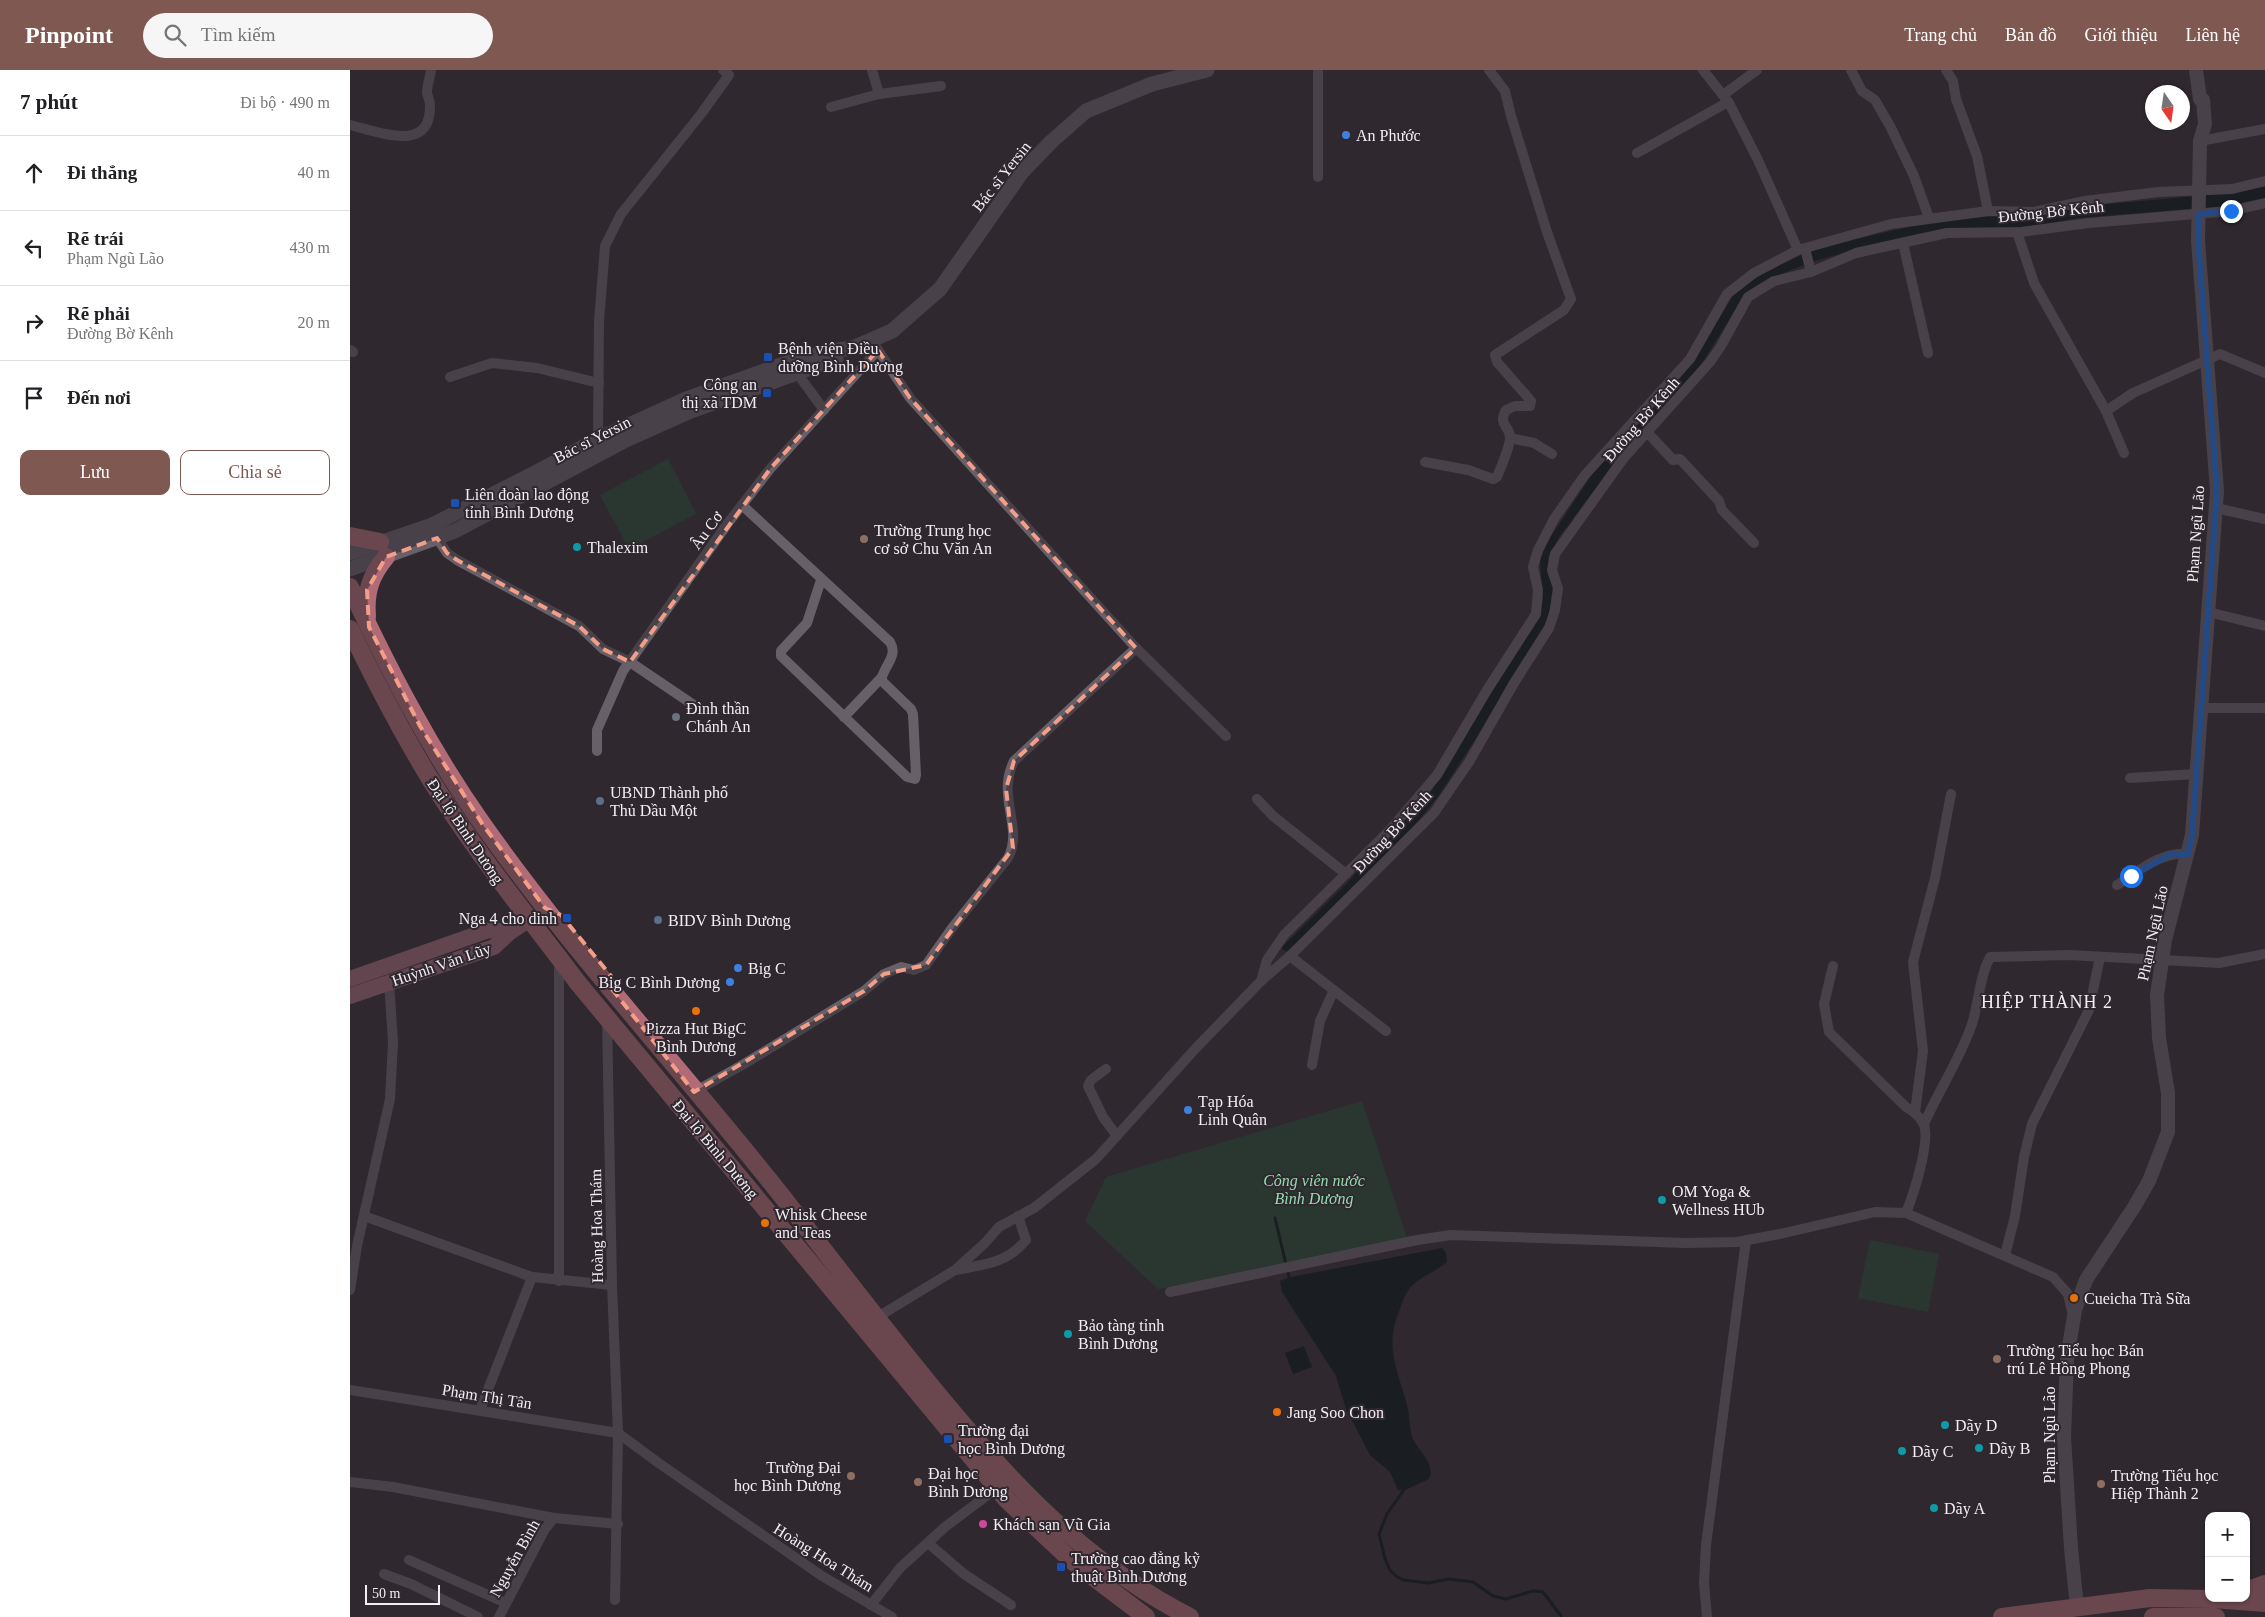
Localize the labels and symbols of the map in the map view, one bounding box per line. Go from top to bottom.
north arrow [2145,85,2190,130]
place label: An Phước [1356,127,1421,144]
marker: An Phước [1340,129,1352,141]
street label: Bác sĩ Yersin [969,138,1034,215]
street label: Đường Bờ Kênh [1997,197,2105,227]
route end [2220,200,2243,223]
place label: Bệnh viện Điều dưỡng Bình Dương [778,340,903,376]
marker: Bệnh viện Điều dưỡng Bình Dương [762,351,774,363]
street label: Đường Bờ Kênh [1600,374,1683,466]
place label: Công an thị xã TDM [682,376,757,411]
marker: Công an thị xã TDM [761,387,773,399]
street label: Bác sĩ Yersin [551,413,634,466]
street label: Phạm Ngũ Lão [2184,485,2208,583]
place label: Liên đoàn lao động tỉnh Bình Dương [465,486,589,522]
marker: Liên đoàn lao động tỉnh Bình Dương [449,497,461,509]
street label: Âu Cơ [686,507,726,553]
place label: Trường Trung học cơ sở Chu Văn An [874,522,992,557]
marker: Trường Trung học cơ sở Chu Văn An [858,533,870,545]
place label: Thalexim [587,539,649,556]
marker: Thalexim [571,541,583,553]
place label: Đình thần Chánh An [686,700,750,735]
marker: Đình thần Chánh An [670,711,682,723]
street label: Đại lộ Bình Dương [423,775,507,888]
place label: UBND Thành phố Thủ Dầu Một [610,784,728,819]
street label: Đường Bờ Kênh [1350,787,1436,877]
marker: UBND Thành phố Thủ Dầu Một [594,795,606,807]
route start [2120,865,2143,888]
street label: Phạm Ngũ Lão [2134,884,2172,982]
place label: Nga 4 cho dinh [459,910,557,928]
marker: Nga 4 cho dinh [561,912,573,924]
place label: BIDV Bình Dương [668,912,791,930]
marker: BIDV Bình Dương [652,914,664,926]
street label: Huỳnh Văn Lũy [389,940,493,990]
place label: Big C [748,960,786,978]
marker: Big C [732,962,744,974]
place label: Big C Bình Dương [598,974,720,992]
marker: Big C Bình Dương [724,976,736,988]
district label: HIỆP THÀNH 2 [1981,991,2113,1012]
marker: Pizza Hut BigC Bình Dương [690,1005,702,1017]
place label: Pizza Hut BigC Bình Dương [646,1020,746,1056]
place label: Tạp Hóa Linh Quân [1198,1093,1267,1128]
street label: Đại lộ Bình Dương [669,1097,762,1203]
marker: Tạp Hóa Linh Quân [1182,1104,1194,1116]
street label: Hoàng Hoa Thám [587,1168,607,1283]
park label: Công viên nước Bình Dương [1263,1172,1365,1208]
place label: OM Yoga & Wellness HUb [1672,1183,1764,1218]
marker: OM Yoga & Wellness HUb [1656,1194,1668,1206]
place label: Whisk Cheese and Teas [775,1206,867,1241]
marker: Whisk Cheese and Teas [759,1217,771,1229]
place label: Cueicha Trà Sữa [2084,1290,2190,1307]
marker: Cueicha Trà Sữa [2068,1292,2080,1304]
place label: Bảo tàng tỉnh Bình Dương [1078,1317,1164,1353]
marker: Bảo tàng tỉnh Bình Dương [1062,1328,1074,1340]
place label: Trường Tiểu học Bán trú Lê Hồng Phong [2007,1342,2144,1378]
marker: Trường Tiểu học Bán trú Lê Hồng Phong [1991,1353,2003,1365]
street label: Phạm Thị Tân [441,1381,533,1412]
street label: Phạm Ngũ Lão [2041,1387,2059,1483]
place label: Jang Soo Chon [1287,1404,1384,1422]
marker: Jang Soo Chon [1271,1406,1283,1418]
place label: Dãy D [1955,1417,1997,1435]
marker: Dãy D [1939,1419,1951,1431]
place label: Trường đại học Bình Dương [958,1422,1065,1458]
marker: Trường đại học Bình Dương [942,1433,954,1445]
place label: Dãy B [1989,1440,2030,1458]
marker: Dãy B [1973,1442,1985,1454]
place label: Dãy C [1912,1443,1953,1461]
marker: Dãy C [1896,1445,1908,1457]
place label: Trường Đại học Bình Dương [734,1459,842,1495]
place label: Đại học Bình Dương [928,1465,1008,1501]
place label: Trường Tiểu học Hiệp Thành 2 [2111,1467,2218,1503]
marker: Trường Đại học Bình Dương [845,1470,857,1482]
marker: Đại học Bình Dương [912,1476,924,1488]
marker: Trường Tiểu học Hiệp Thành 2 [2095,1478,2107,1490]
place label: Dãy A [1944,1500,1986,1518]
marker: Dãy A [1928,1502,1940,1514]
place label: Khách sạn Vũ Gia [993,1516,1110,1533]
street label: Nguyễn Bình [486,1517,544,1600]
marker: Khách sạn Vũ Gia [977,1518,989,1530]
street label: Hoàng Hoa Thám [770,1520,877,1596]
place label: Trường cao đẳng kỹ thuật Bình Dương [1071,1550,1200,1586]
marker: Trường cao đẳng kỹ thuật Bình Dương [1055,1561,1067,1573]
scale bar [365,1582,440,1605]

